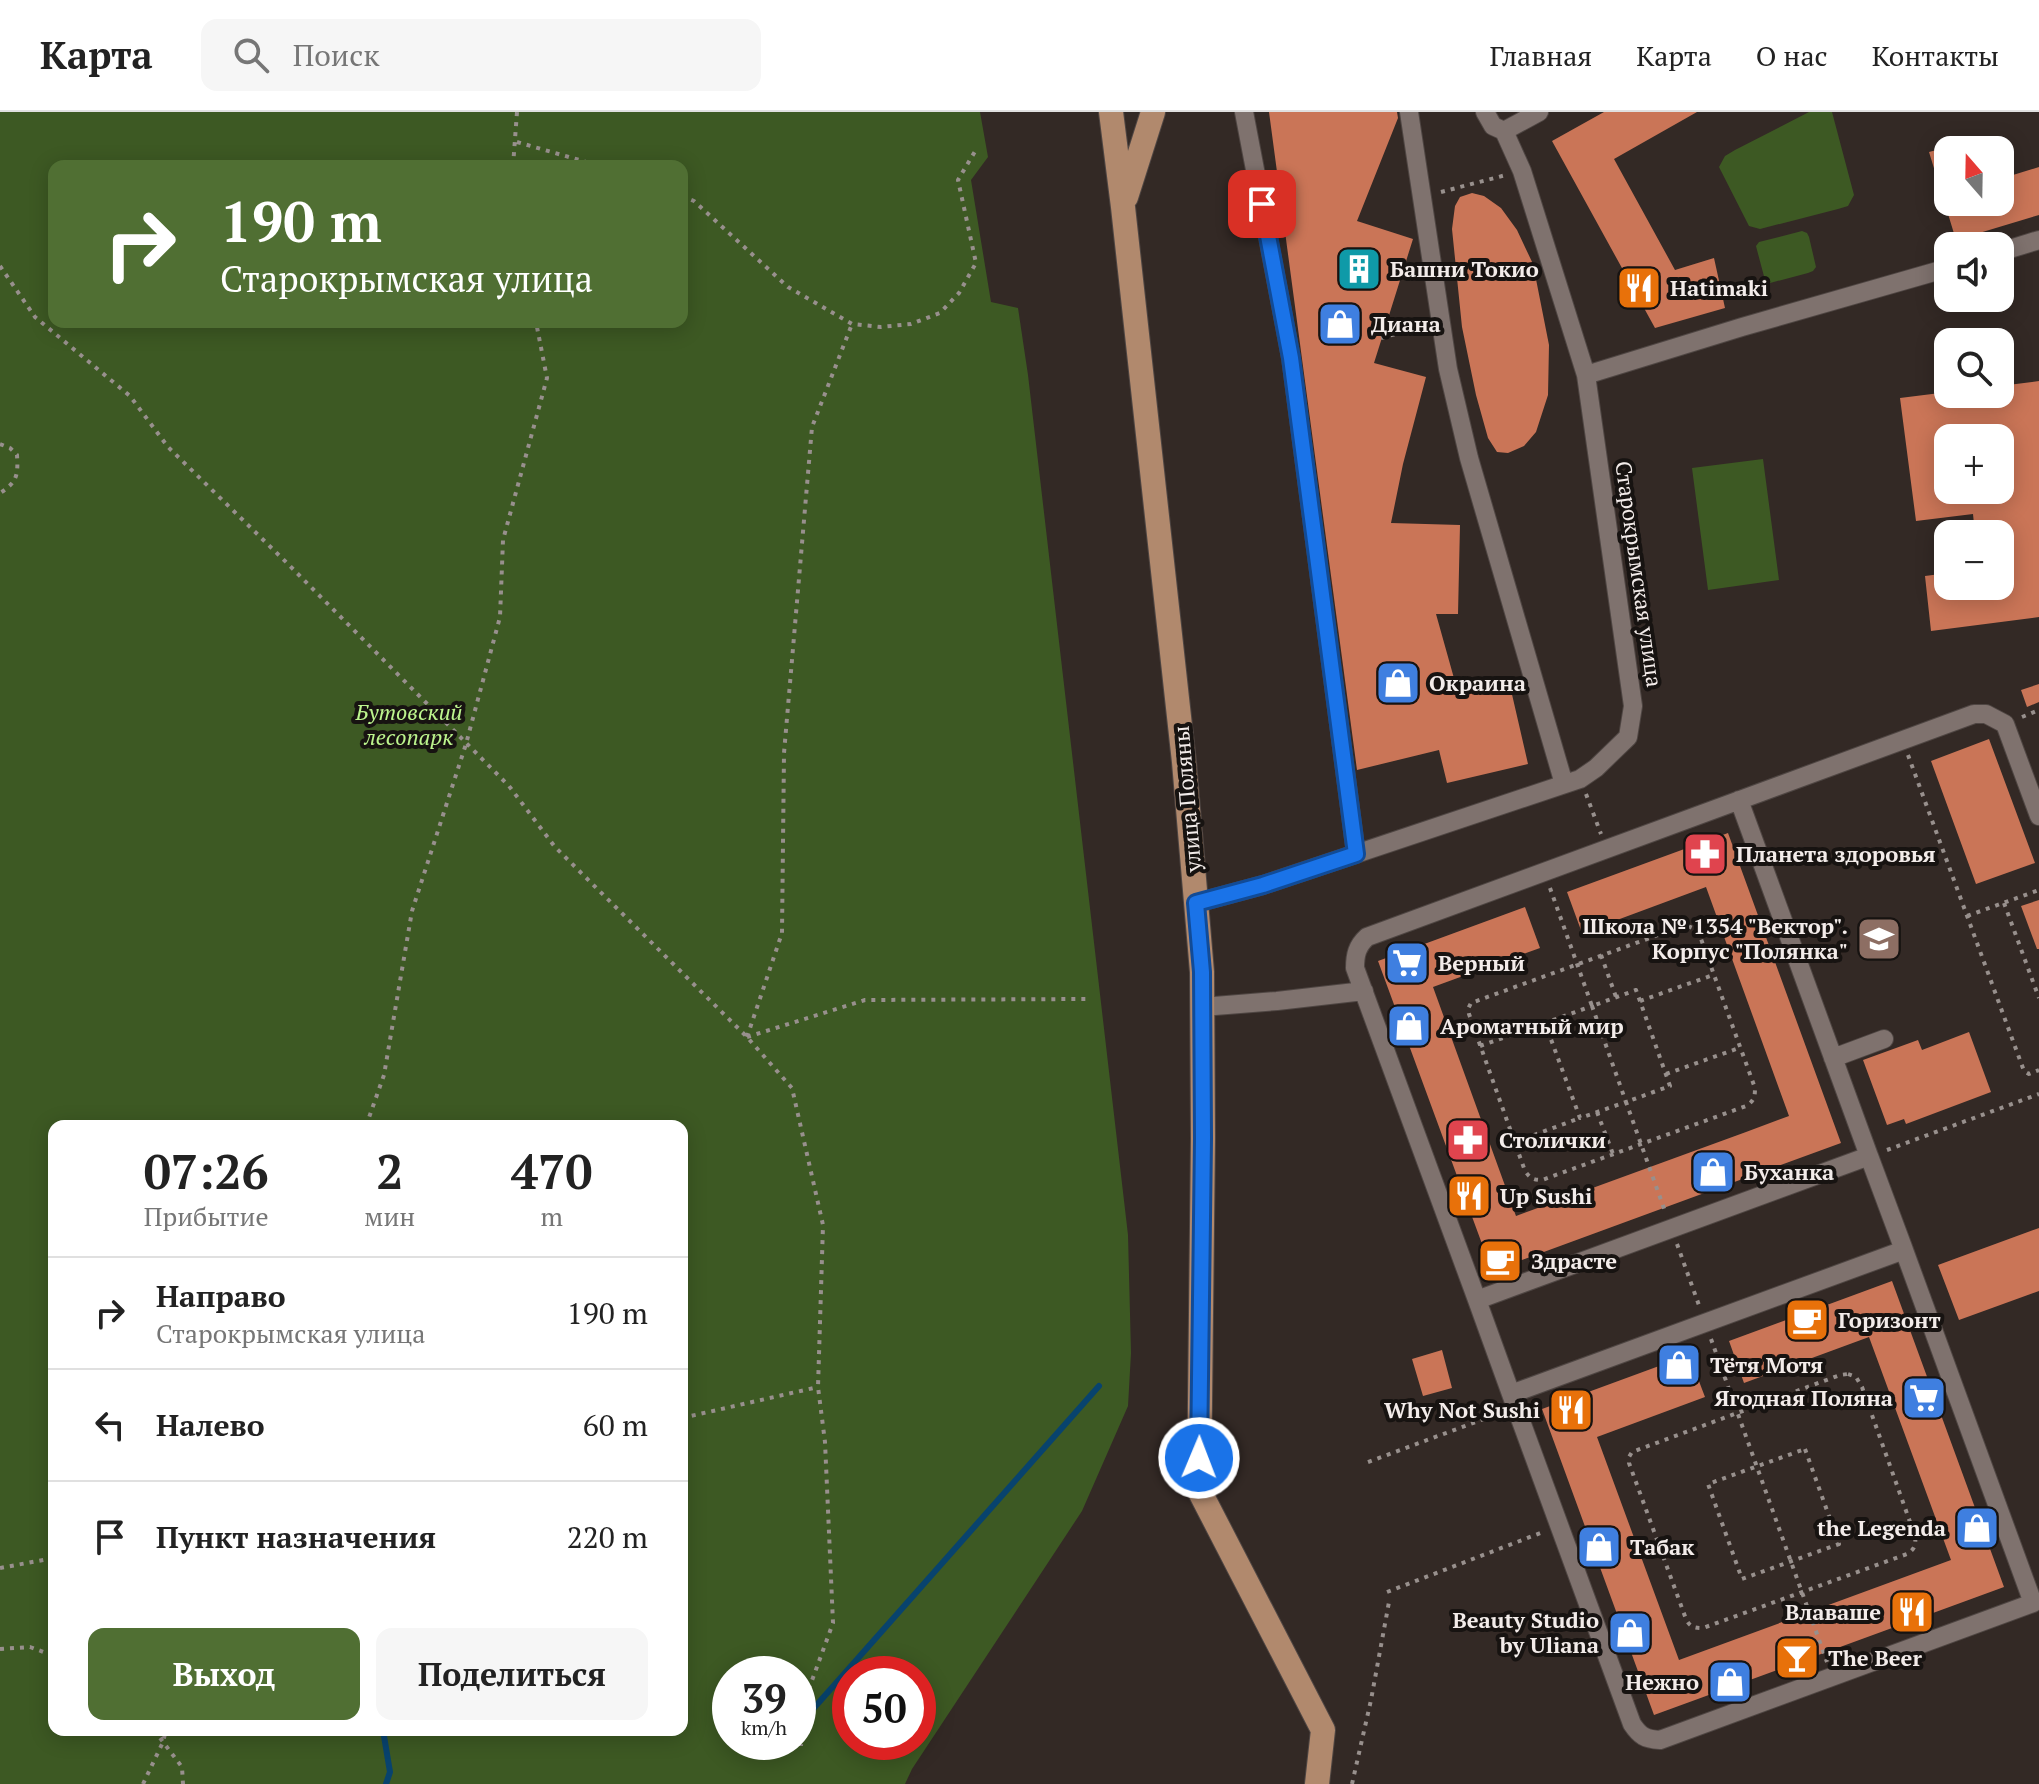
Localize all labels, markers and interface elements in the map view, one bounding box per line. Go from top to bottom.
search box [201,19,761,91]
text: Карта [40,30,153,80]
icon: search [229,33,273,77]
text: Поиск [293,35,379,75]
text: Главная [1489,37,1592,74]
text: Карта [1636,37,1712,74]
text: О нас [1756,37,1828,74]
text: Контакты [1872,37,1999,74]
north arrow [1934,136,2014,216]
map controls [1934,136,2014,600]
pin [1228,170,1296,238]
icon: arrive [1240,182,1284,226]
text: 190 m [220,184,382,258]
icon: right [88,192,192,296]
button: sound [1934,232,2014,312]
building icon: Башни Токио [1335,245,1383,293]
place label: Башни Токио [1390,254,1539,283]
text: Старокрымская улица [220,255,593,302]
restaurant icon: Hatimaki [1615,264,1663,312]
place label: Hatimaki [1670,273,1768,302]
shop icon: Диана [1316,300,1364,348]
place label: Диана [1371,309,1441,338]
button: search [1934,328,2014,408]
button: + [1934,424,2014,504]
street label: Старокрымская улица [1609,459,1670,689]
button: − [1934,520,2014,600]
shop icon: Окраина [1374,659,1422,707]
place label: Окраина [1429,668,1526,697]
park label: Бутовский лесопарк [354,697,463,751]
street label: улица Поляны [1166,725,1207,874]
pharmacy icon: Планета здоровья [1681,830,1729,878]
place label: Планета здоровья [1736,839,1936,868]
place label: Школа № 1354 "Вектор". Корпус "Полянка" [1583,911,1848,965]
school or university icon: Школа № 1354 "Вектор". Корпус "Полянка" [1855,915,1903,963]
supermarket icon: Верный [1383,939,1431,987]
place label: Верный [1438,948,1525,977]
shop icon: Ароматный мир [1385,1002,1433,1050]
place label: Ароматный мир [1440,1011,1624,1040]
pharmacy icon: Столички [1444,1116,1492,1164]
place label: Столички [1499,1125,1606,1154]
text: 07:26 [144,1139,269,1203]
text: 2 [376,1139,403,1203]
text: 470 [511,1139,592,1203]
shop icon: Буханка [1689,1148,1737,1196]
place label: Буханка [1744,1157,1834,1186]
restaurant icon: Up Sushi [1445,1172,1493,1220]
place label: Up Sushi [1500,1181,1592,1210]
text: Прибытие [144,1199,268,1233]
text: мин [364,1199,415,1233]
text: m [540,1199,563,1233]
cafe icon: Здрасте [1476,1237,1524,1285]
place label: Здрасте [1531,1246,1617,1275]
text: Направо [156,1276,286,1316]
icon: right [88,1291,132,1335]
text: 190 m [567,1293,648,1333]
cafe icon: Горизонт [1783,1296,1831,1344]
place label: Горизонт [1838,1305,1941,1334]
text: Старокрымская улица [156,1316,425,1350]
shop icon: Тётя Мотя [1655,1341,1703,1389]
place label: Тётя Мотя [1710,1350,1823,1379]
supermarket icon: Ягодная Поляна [1900,1374,1948,1422]
place label: Ягодная Поляна [1714,1383,1893,1412]
restaurant icon: Why Not Sushi [1547,1386,1595,1434]
place label: Why Not Sushi [1384,1395,1540,1424]
icon: left [88,1403,132,1447]
text: Налево [156,1405,265,1445]
text: 60 m [583,1405,648,1445]
position arrow [1157,1416,1241,1500]
shop icon: the Legenda [1953,1504,2001,1552]
place label: the Legenda [1817,1513,1946,1542]
icon: arrive [88,1515,132,1559]
text: Пункт назначения [156,1517,436,1557]
text: 220 m [567,1517,648,1557]
shop icon: Табак [1575,1523,1623,1571]
place label: Табак [1630,1532,1695,1561]
restaurant icon: Влаваше [1888,1588,1936,1636]
place label: Влаваше [1785,1597,1881,1626]
place label: Beauty Studio by Uliana [1452,1605,1599,1659]
shop icon: Beauty Studio by Uliana [1606,1609,1654,1657]
button: Выход [88,1628,360,1720]
button: Поделиться [376,1628,648,1720]
bar icon: The Beer [1773,1634,1821,1682]
place label: The Beer [1828,1643,1922,1672]
speed limit sign: 50 [832,1656,936,1760]
shop icon: Нежно [1706,1658,1754,1706]
place label: Нежно [1625,1667,1699,1696]
text: 39 [741,1671,787,1724]
text: km/h [741,1714,787,1741]

